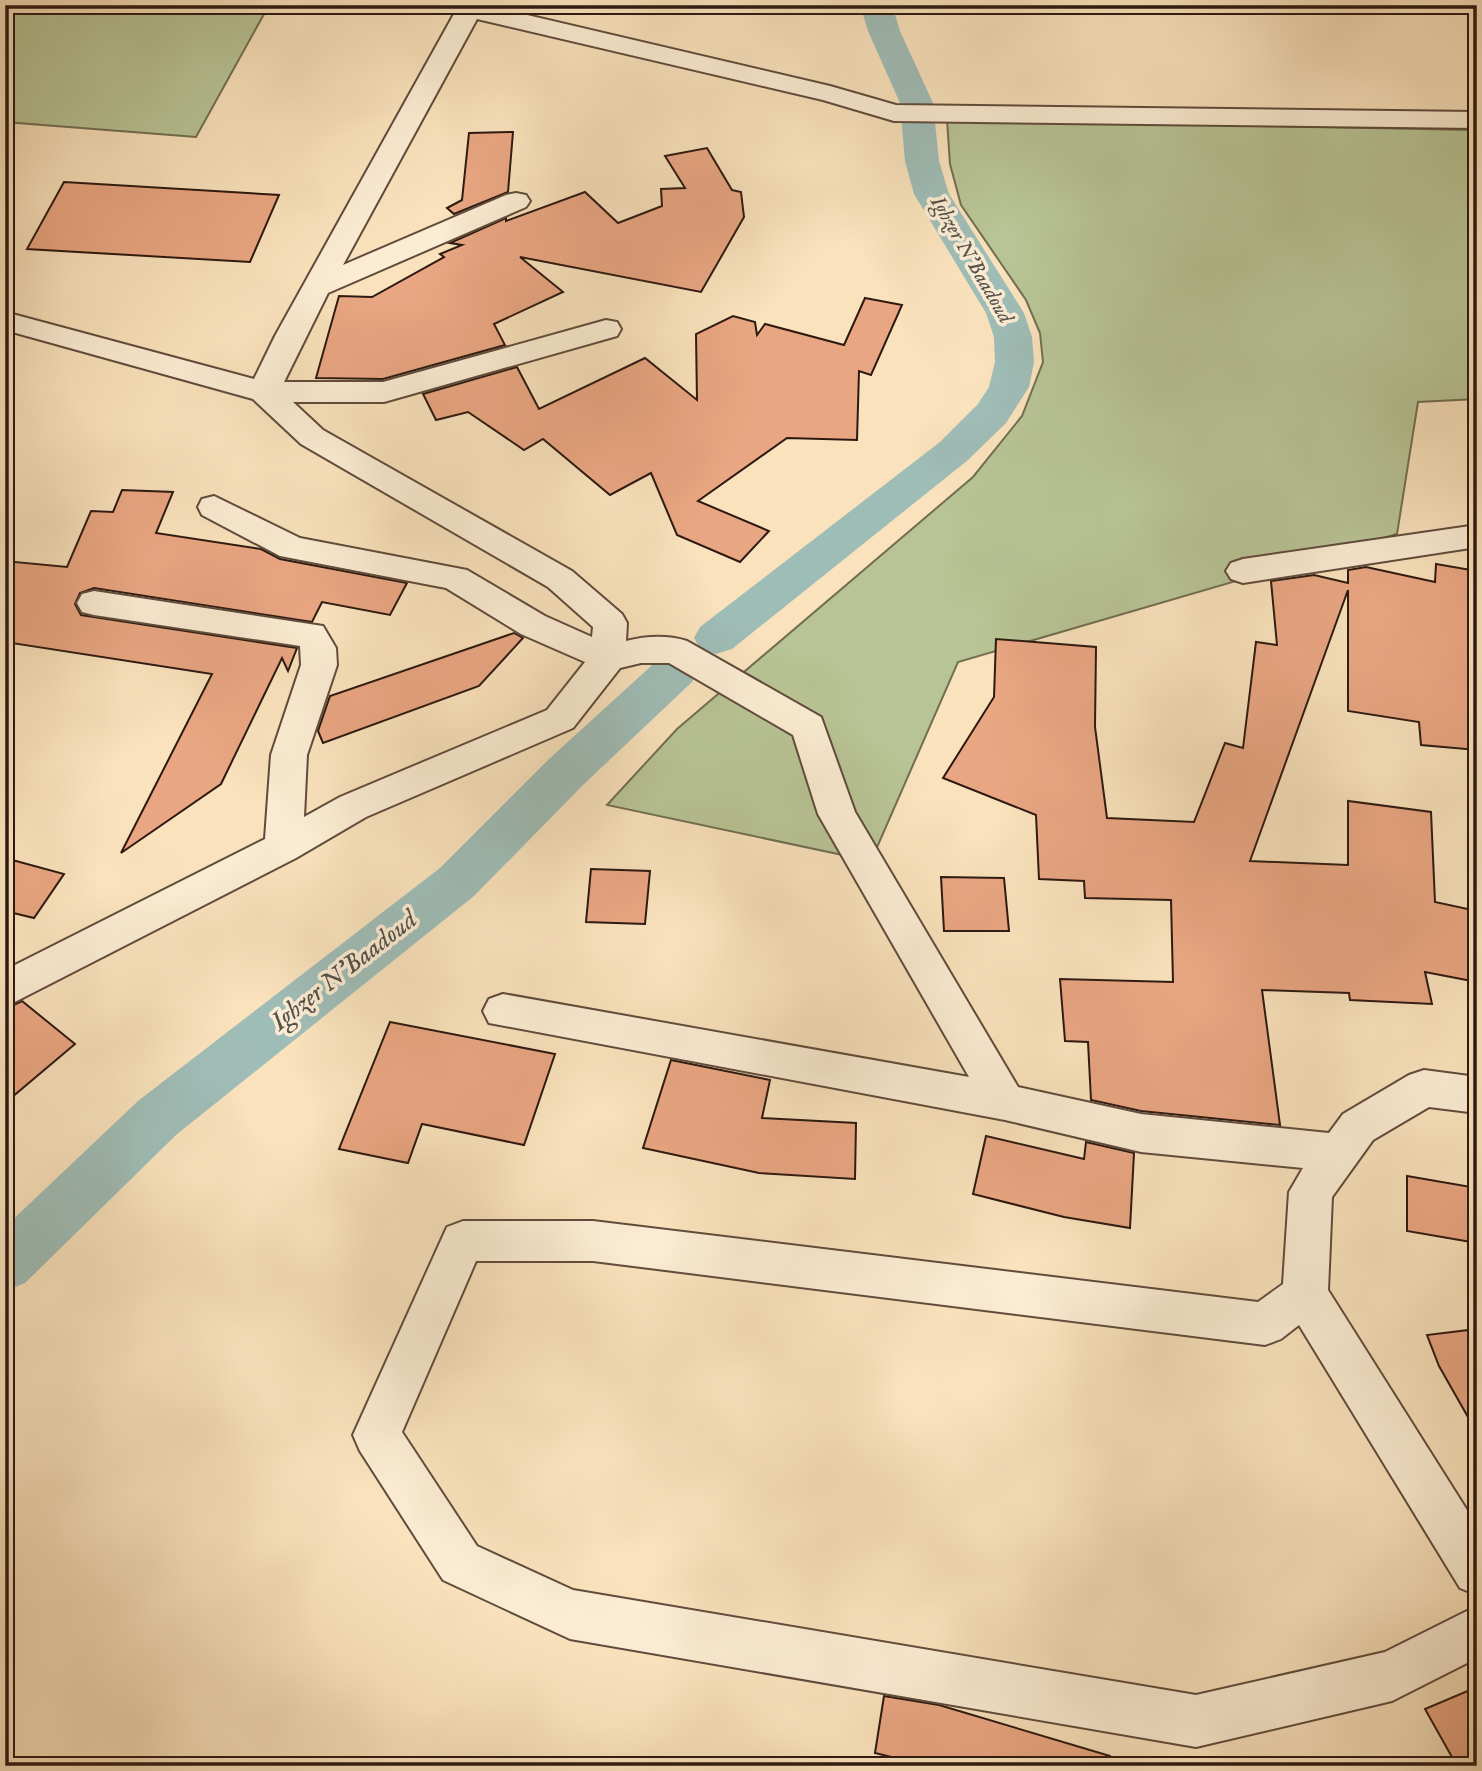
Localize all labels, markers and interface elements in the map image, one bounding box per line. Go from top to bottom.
water label: Ighzer N'Baadoud [923,191,1019,330]
water label: Ighzer N'Baadoud [263,902,426,1040]

